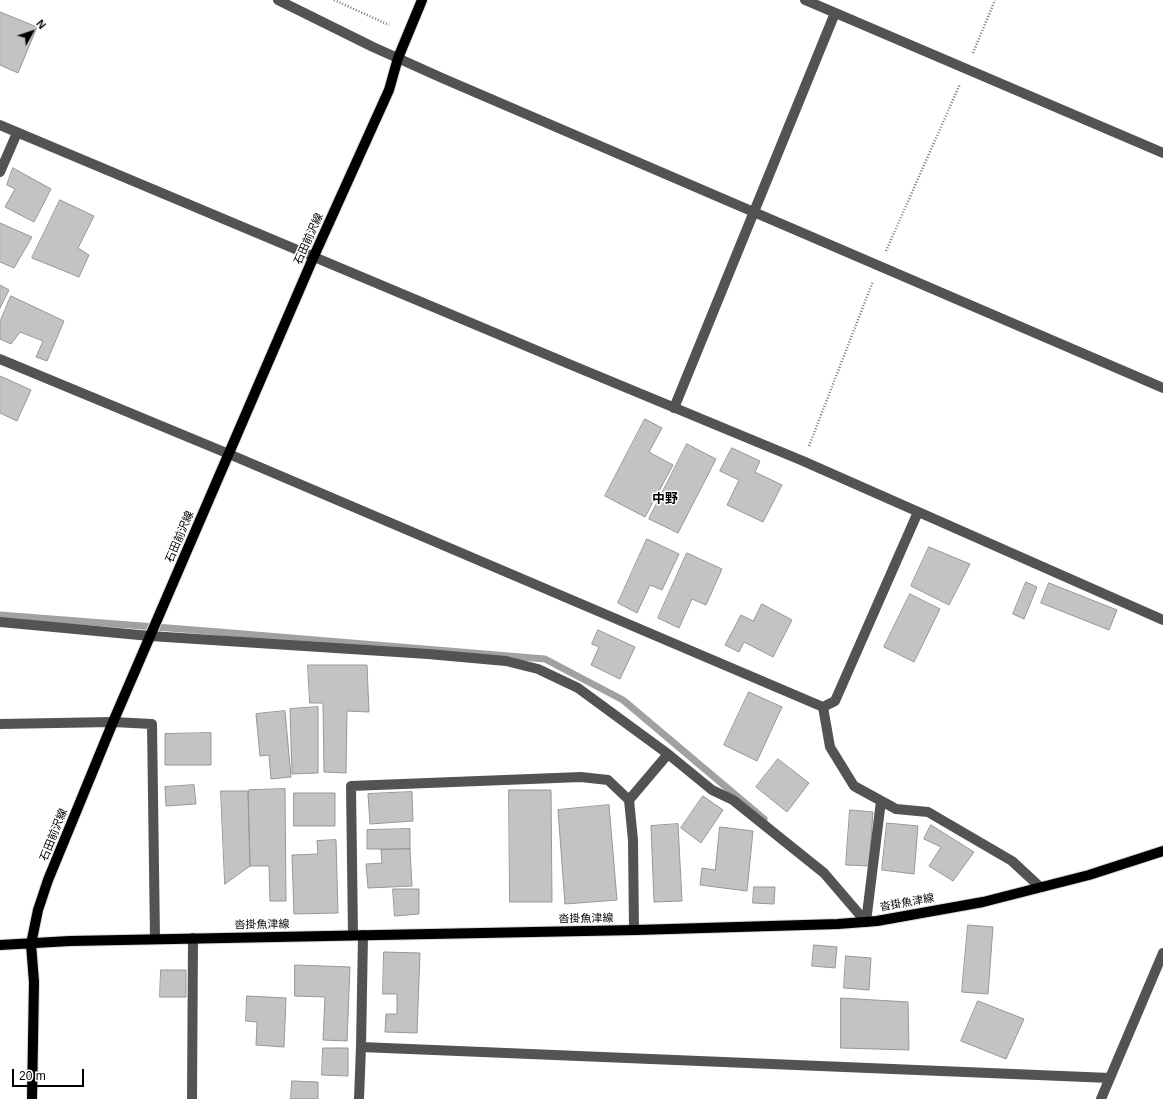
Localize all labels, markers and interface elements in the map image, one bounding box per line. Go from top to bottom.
north arrow [12,12,52,52]
text: N [34,17,48,31]
street label: 石田前沢線 [292,211,326,267]
district label: 中野 [652,491,678,507]
street label: 石田前沢線 [163,509,197,565]
street label: 石田前沢線 [38,807,70,863]
street label: 沓掛魚津線 [879,892,935,914]
street label: 沓掛魚津線 [558,912,614,926]
street label: 沓掛魚津線 [234,918,290,932]
scale bar [14,1061,86,1087]
text: 20 m [19,1069,46,1083]

